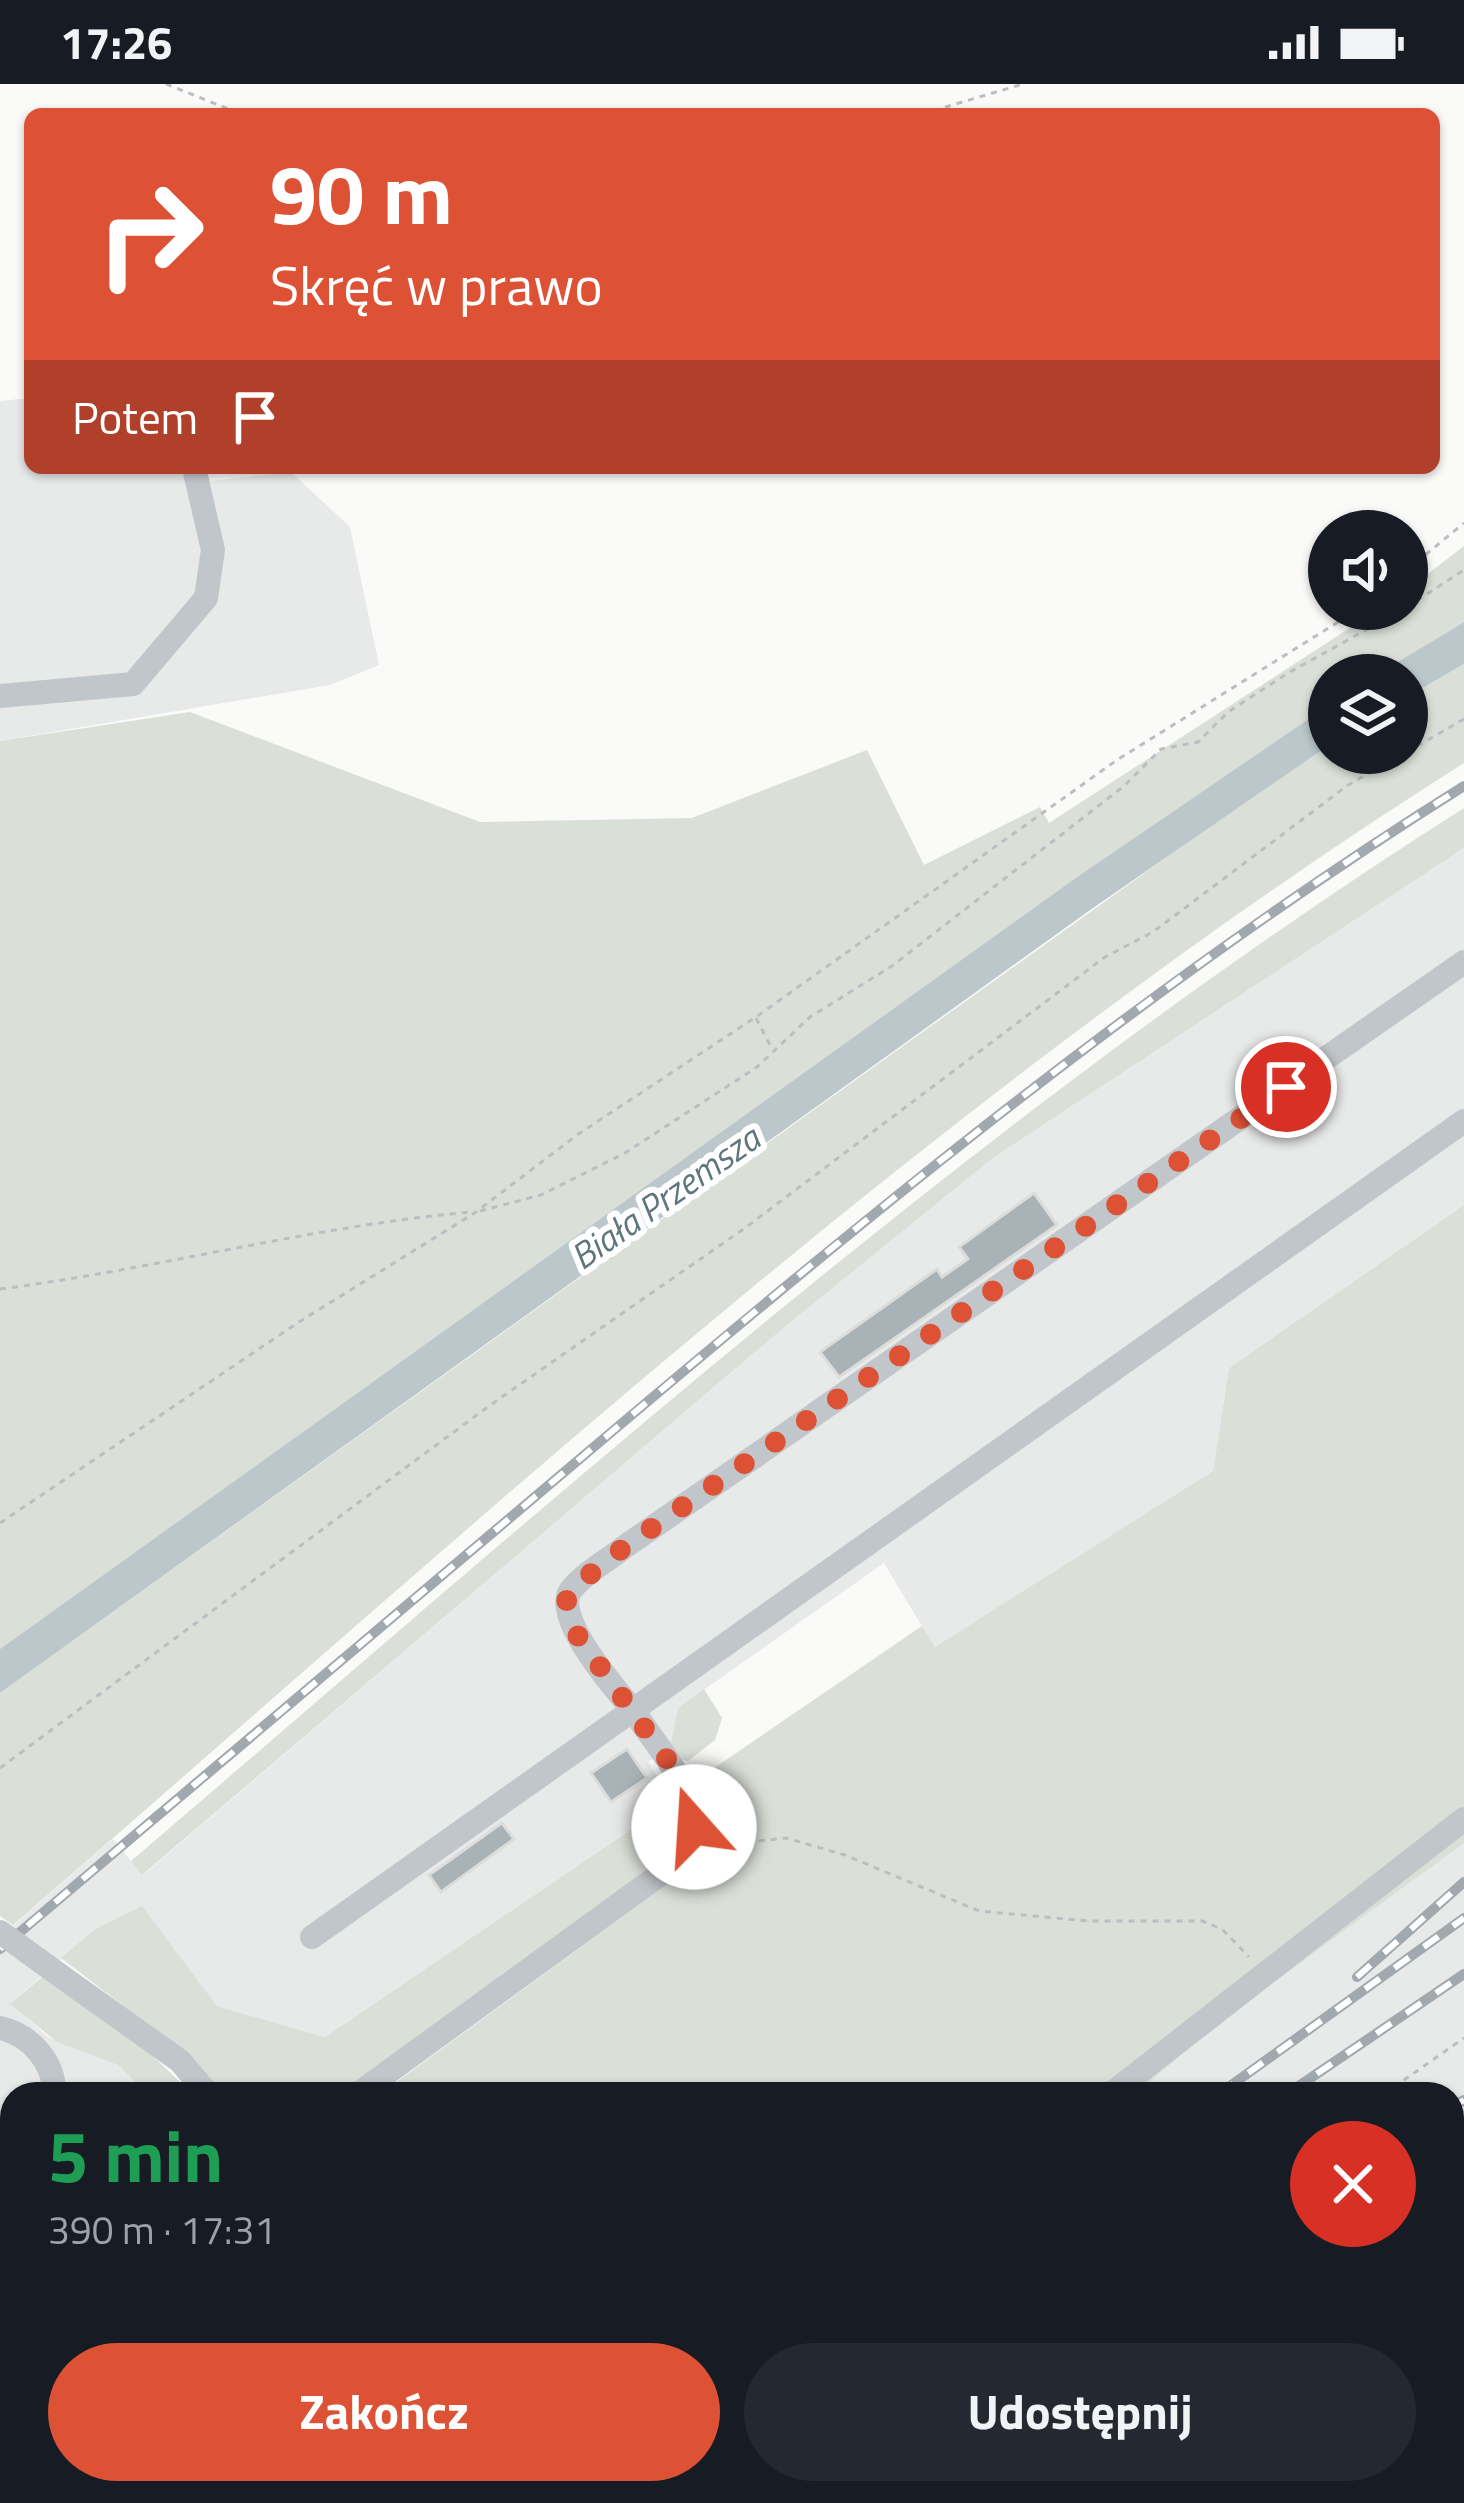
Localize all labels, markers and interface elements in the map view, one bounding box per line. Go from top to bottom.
text: 17:26 [60,8,172,76]
text: 90 m [270,129,453,257]
icon: right [72,156,228,312]
text: Skręć w prawo [270,244,603,326]
text: Potem [72,383,198,451]
icon: arrive [222,384,288,450]
map controls [1308,510,1428,774]
button: sound [1308,510,1428,630]
button: layers [1308,654,1428,774]
pin [1235,1036,1337,1138]
icon: arrive [1253,1054,1319,1120]
water label: Biała Przemsza [559,1110,772,1282]
position arrow [631,1764,757,1890]
text: 5 min [48,2100,223,2210]
button: close [1290,2121,1416,2247]
text: 390 m · 17:31 [48,2200,276,2259]
button: Zakończ [48,2343,720,2481]
button: Udostępnij [744,2343,1416,2481]

